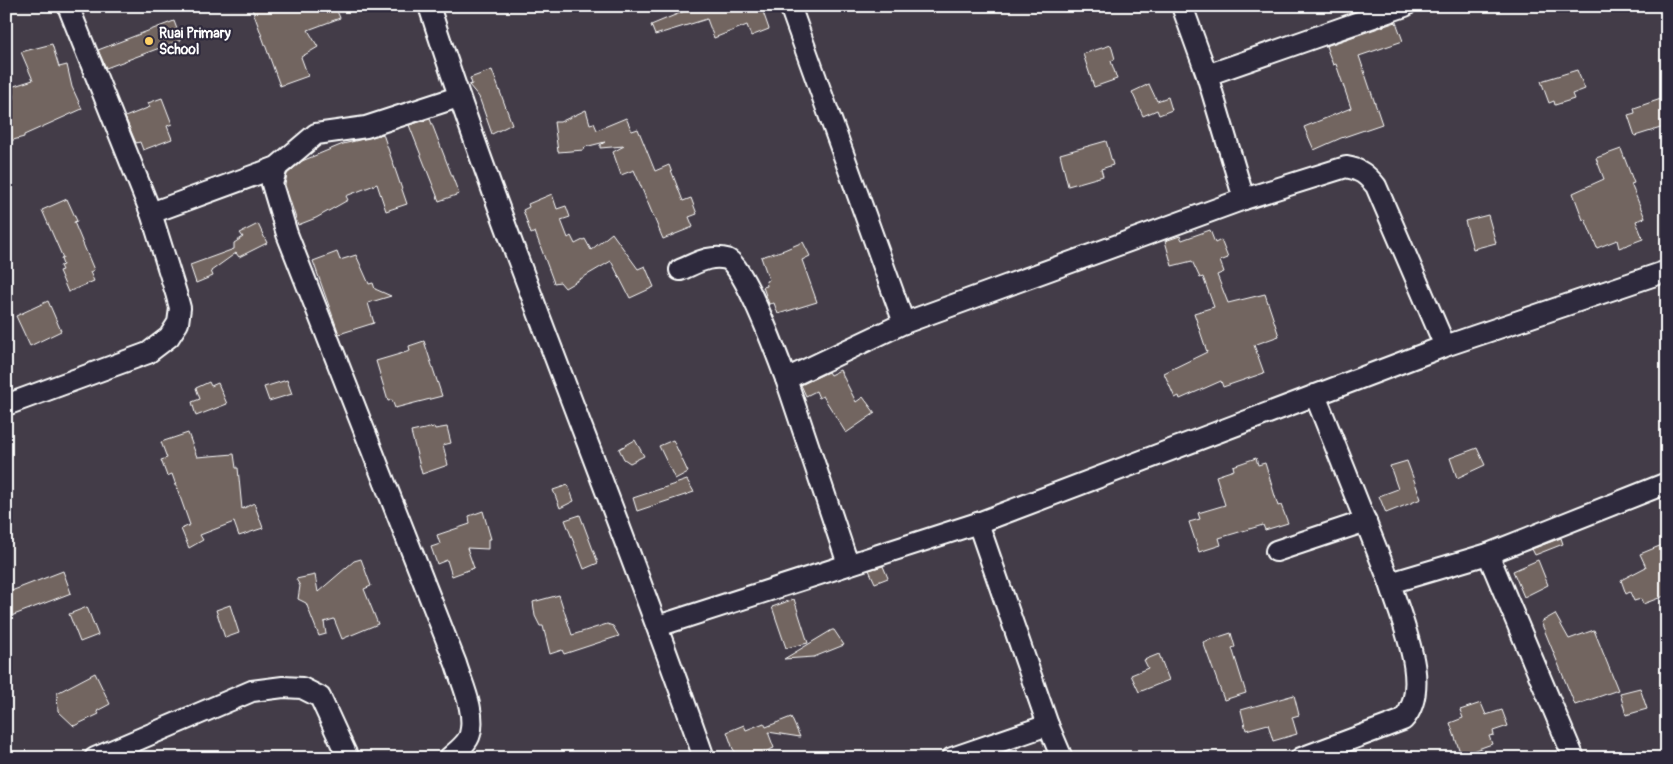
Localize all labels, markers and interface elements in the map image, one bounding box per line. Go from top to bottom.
place label: Ruai Primary School [159,25,231,58]
marker: Ruai Primary School [143,35,155,47]

